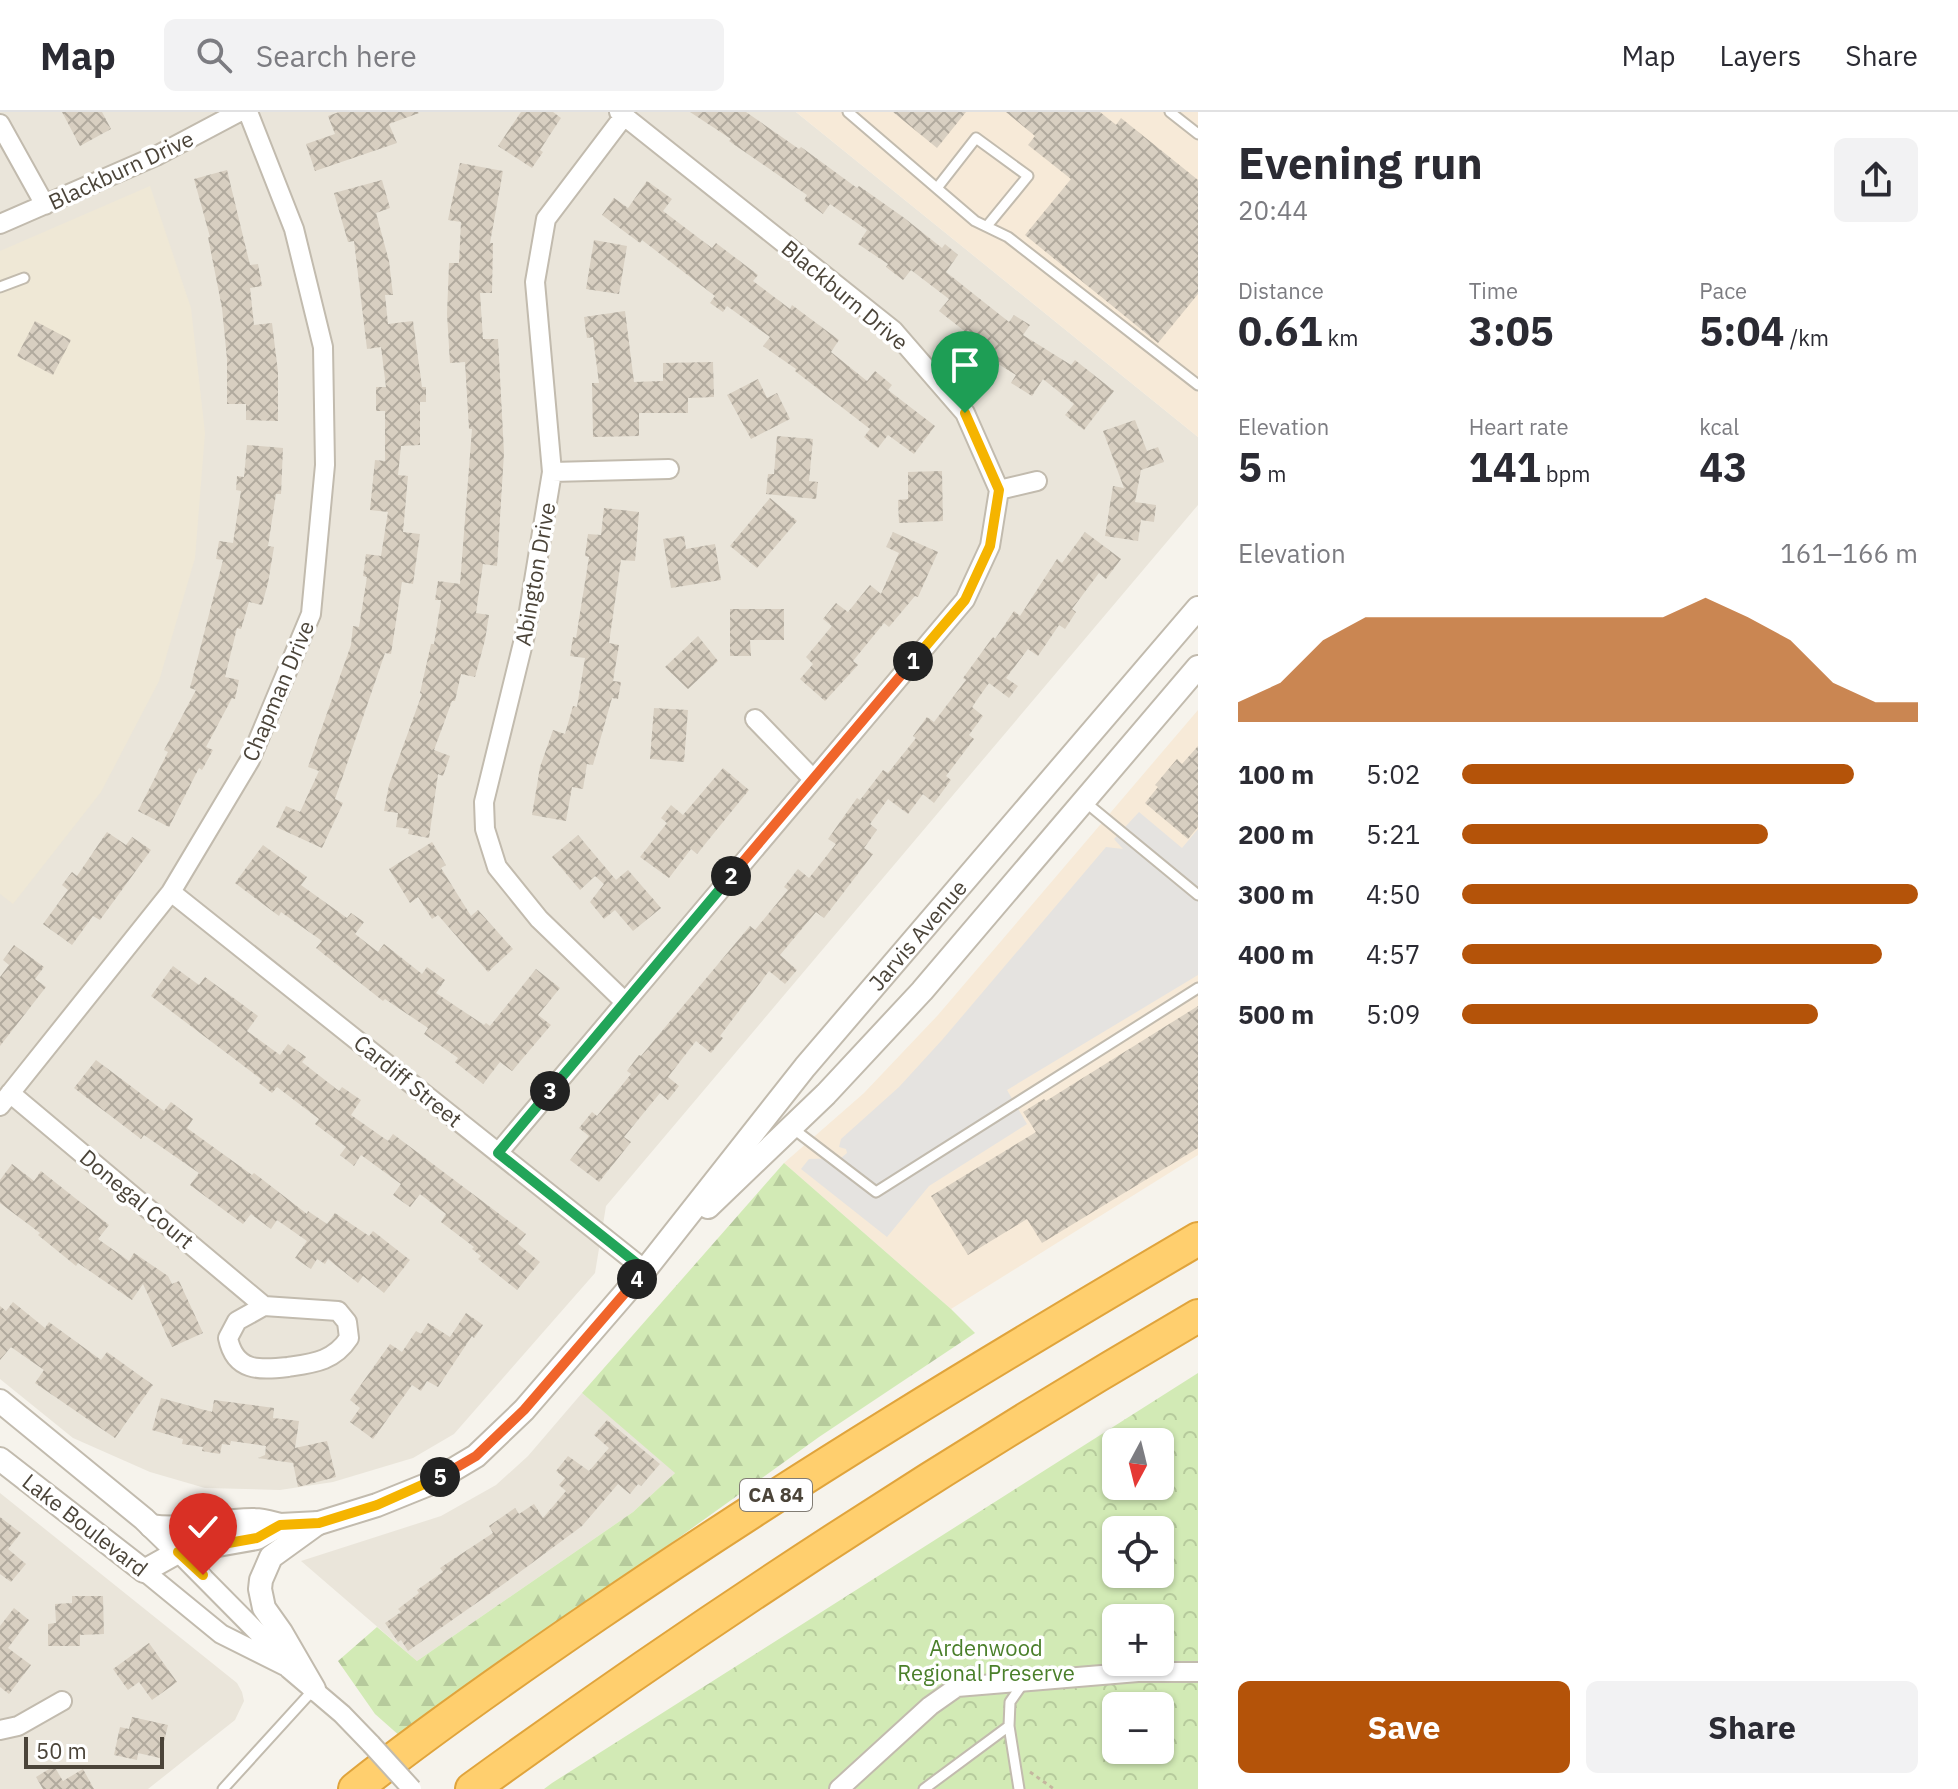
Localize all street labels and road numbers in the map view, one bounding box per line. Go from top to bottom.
street label: Blackburn Drive [44,123,198,216]
street label: Blackburn Drive [776,233,915,356]
street label: Abington Drive [508,500,561,648]
street label: Chapman Drive [235,616,320,766]
street label: Jarvis Avenue [862,873,973,996]
street label: Cardiff Street [348,1028,469,1133]
street label: Donegal Court [74,1142,200,1255]
street label: Lake Boulevard [17,1467,154,1583]
road number: CA 84 [740,1479,812,1511]

